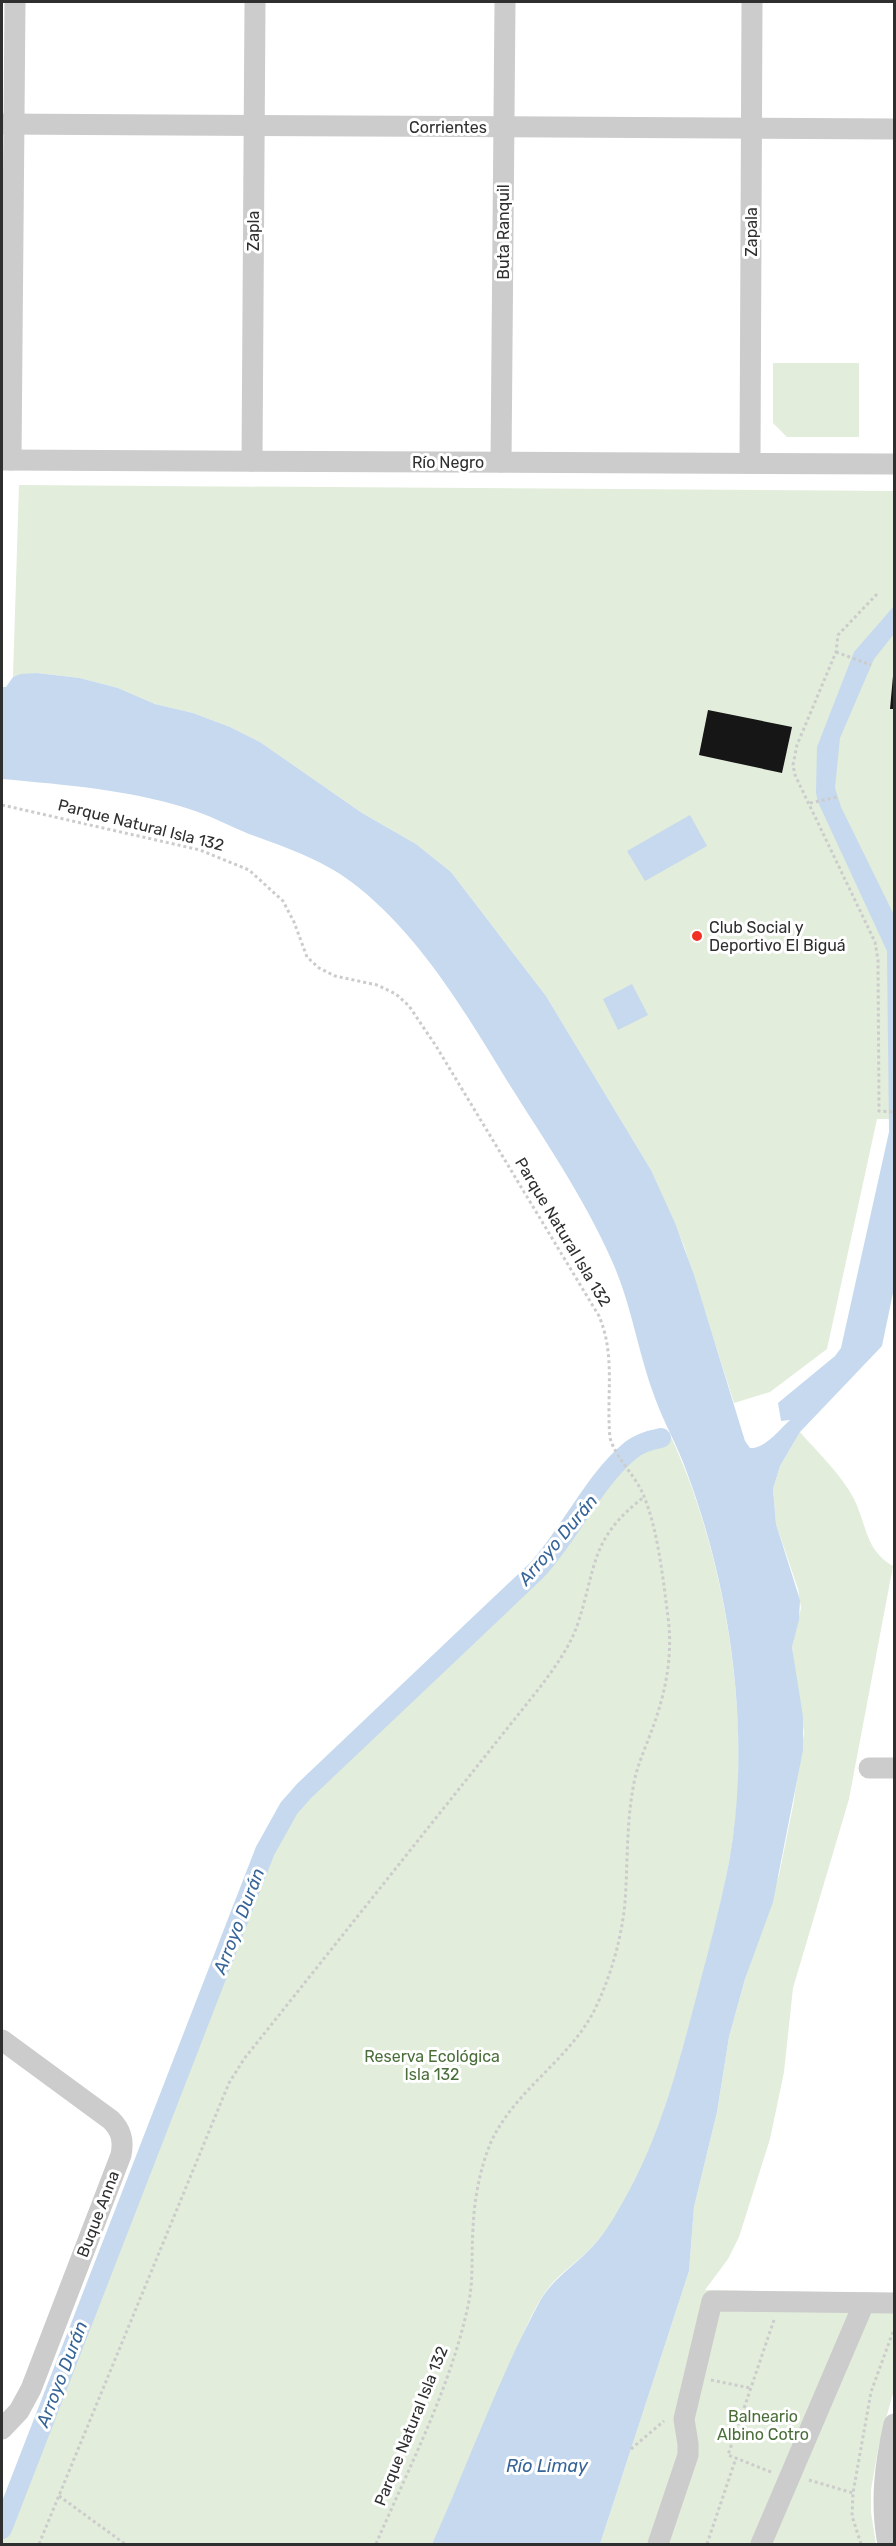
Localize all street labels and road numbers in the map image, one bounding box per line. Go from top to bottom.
street label: Corrientes [409,118,487,137]
street label: Buta Ranquil [494,184,513,280]
street label: Zapala [742,207,761,257]
street label: Zapla [244,211,263,251]
street label: Río Negro [412,453,484,472]
street label: Parque Natural Isla 132 [56,795,226,855]
street label: Parque Natural Isla 132 [511,1154,615,1310]
street label: Buque Anna [73,2168,123,2260]
street label: Parque Natural Isla 132 [370,2343,452,2509]

